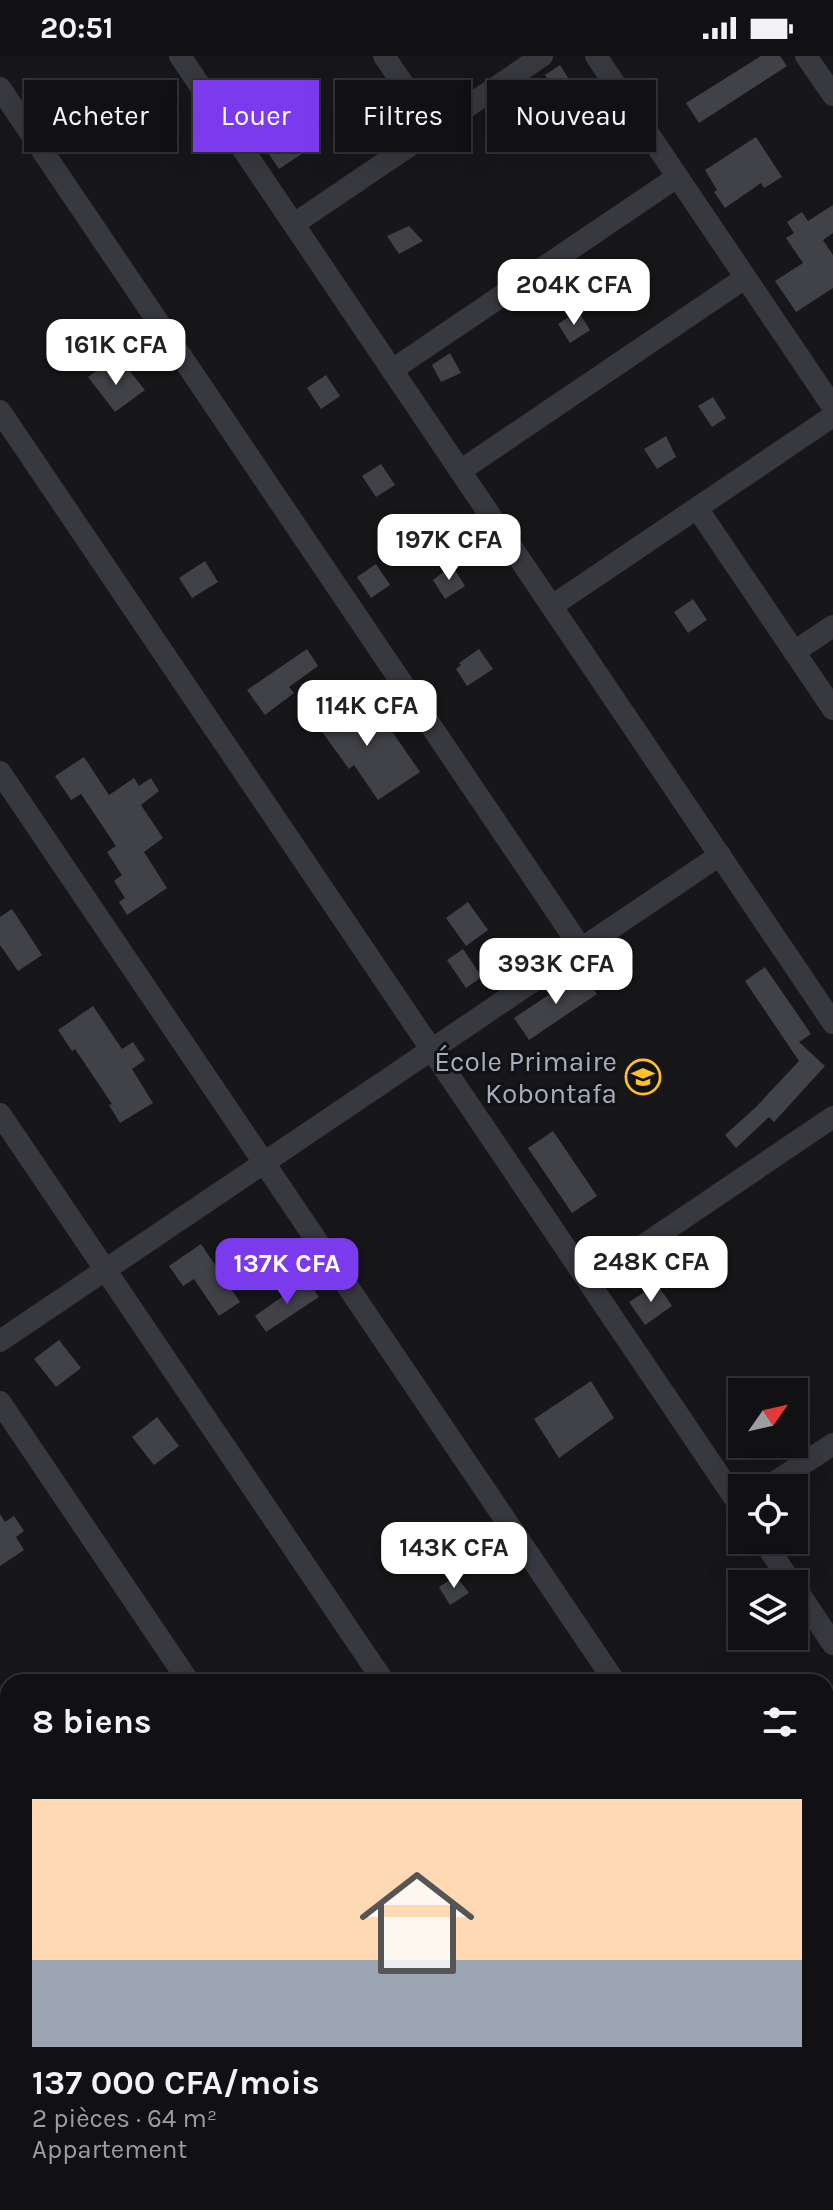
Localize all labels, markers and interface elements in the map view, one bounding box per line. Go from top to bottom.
text: 20:51 [40,10,113,46]
chip: Acheter [24,80,177,152]
chip: Louer [193,80,319,152]
chip: Filtres [335,80,471,152]
chip: Nouveau [487,80,656,152]
pin: 204K CFA [491,259,657,327]
text: 204K CFA [516,269,632,300]
pin: 161K CFA [33,319,199,387]
text: 161K CFA [64,329,168,360]
pin: 197K CFA [366,514,532,582]
text: 197K CFA [396,524,502,555]
pin: 114K CFA [284,680,450,748]
text: 114K CFA [316,690,418,721]
pin: 393K CFA [473,938,639,1006]
text: 393K CFA [497,948,615,979]
place label: École Primaire Kobontafa [434,1044,617,1110]
school or university icon: École Primaire Kobontafa [624,1058,662,1096]
pin: 248K CFA [568,1236,734,1304]
pin: 137K CFA [204,1238,370,1306]
text: 248K CFA [593,1246,709,1277]
text: 137K CFA [233,1248,341,1279]
north arrow [728,1378,808,1458]
map controls [728,1378,808,1650]
button: locate [728,1474,808,1554]
pin: 143K CFA [371,1522,537,1590]
text: 143K CFA [399,1532,509,1563]
button: layers [728,1570,808,1650]
icon: filters [758,1700,802,1744]
text: 8 biens [32,1702,152,1742]
icon: home [345,1851,489,1995]
text: 137 000 CFA/mois [32,2063,320,2103]
text: 2 pièces · 64 m² [32,2103,217,2134]
text: Appartement [32,2134,187,2165]

